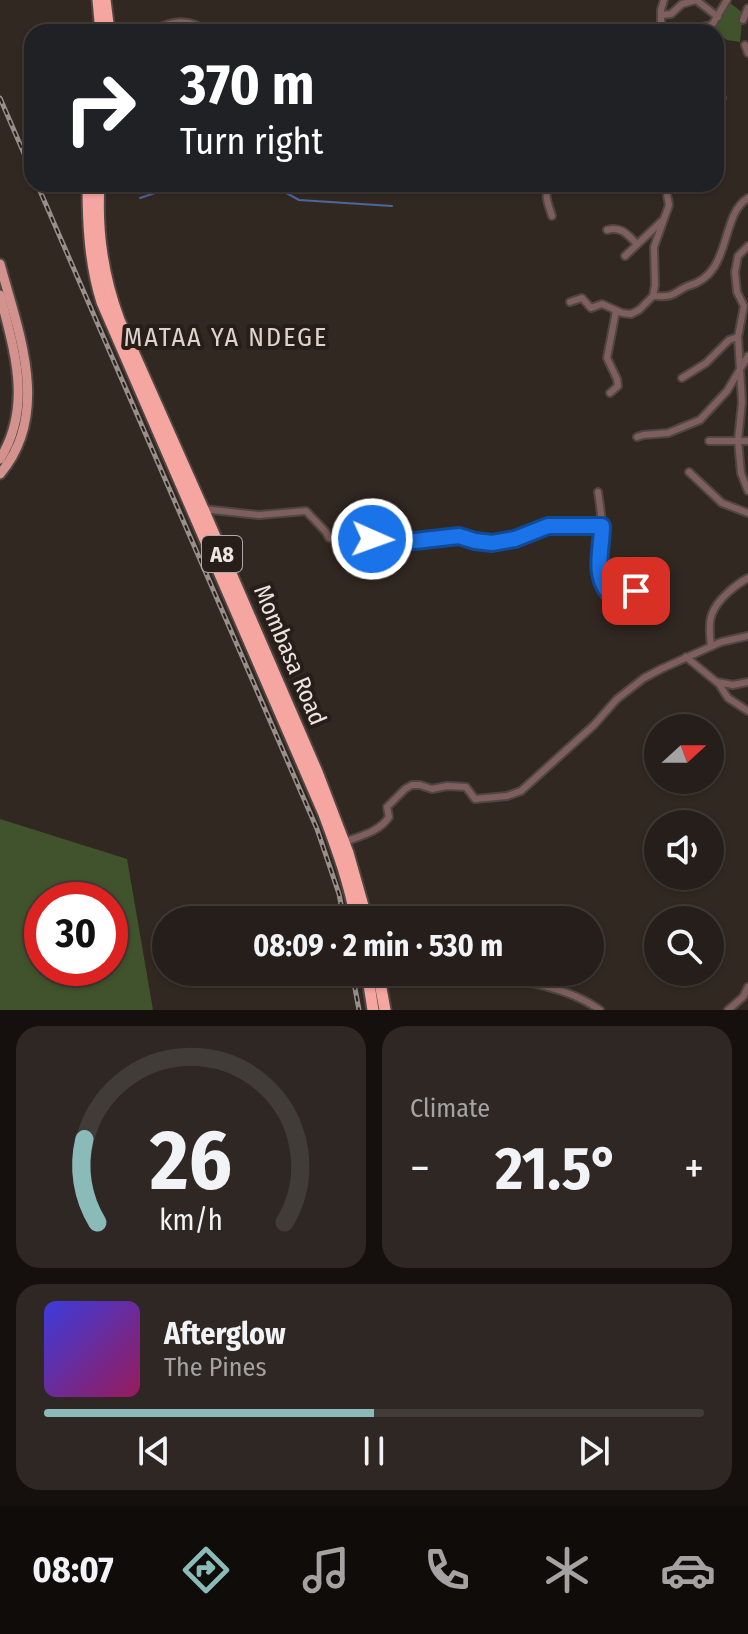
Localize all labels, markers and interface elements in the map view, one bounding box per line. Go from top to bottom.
text: 370 m [180,52,315,119]
icon: right [48,56,152,160]
text: Turn right [180,120,323,164]
district label: MATAA YA NDEGE [124,322,328,353]
position arrow [330,497,414,581]
road number: A8 [202,536,242,572]
pin [602,557,670,625]
icon: arrive [614,569,658,613]
street label: Mombasa Road [248,581,332,729]
north arrow [644,714,724,794]
map controls [644,714,724,986]
button: sound [644,810,724,890]
speed limit sign: 30 [24,882,128,986]
button: search [644,906,724,986]
text: 08:09 · 2 min · 530 m [253,928,503,964]
text: Climate [410,1093,490,1124]
text: 26 [149,1111,232,1211]
text: 21.5° [495,1133,619,1205]
text: − [410,1142,430,1195]
text: + [684,1142,704,1195]
text: km/h [159,1203,223,1238]
text: Afterglow [164,1316,286,1352]
text: The Pines [164,1352,267,1383]
icon: previous [132,1429,176,1473]
icon: pause [352,1429,396,1473]
icon: next [572,1429,616,1473]
icon: directions [178,1542,234,1598]
icon: music [298,1542,354,1598]
icon: phone [419,1542,475,1598]
icon: climate [539,1542,595,1598]
icon: car [660,1542,716,1598]
text: 08:07 [32,1548,113,1592]

